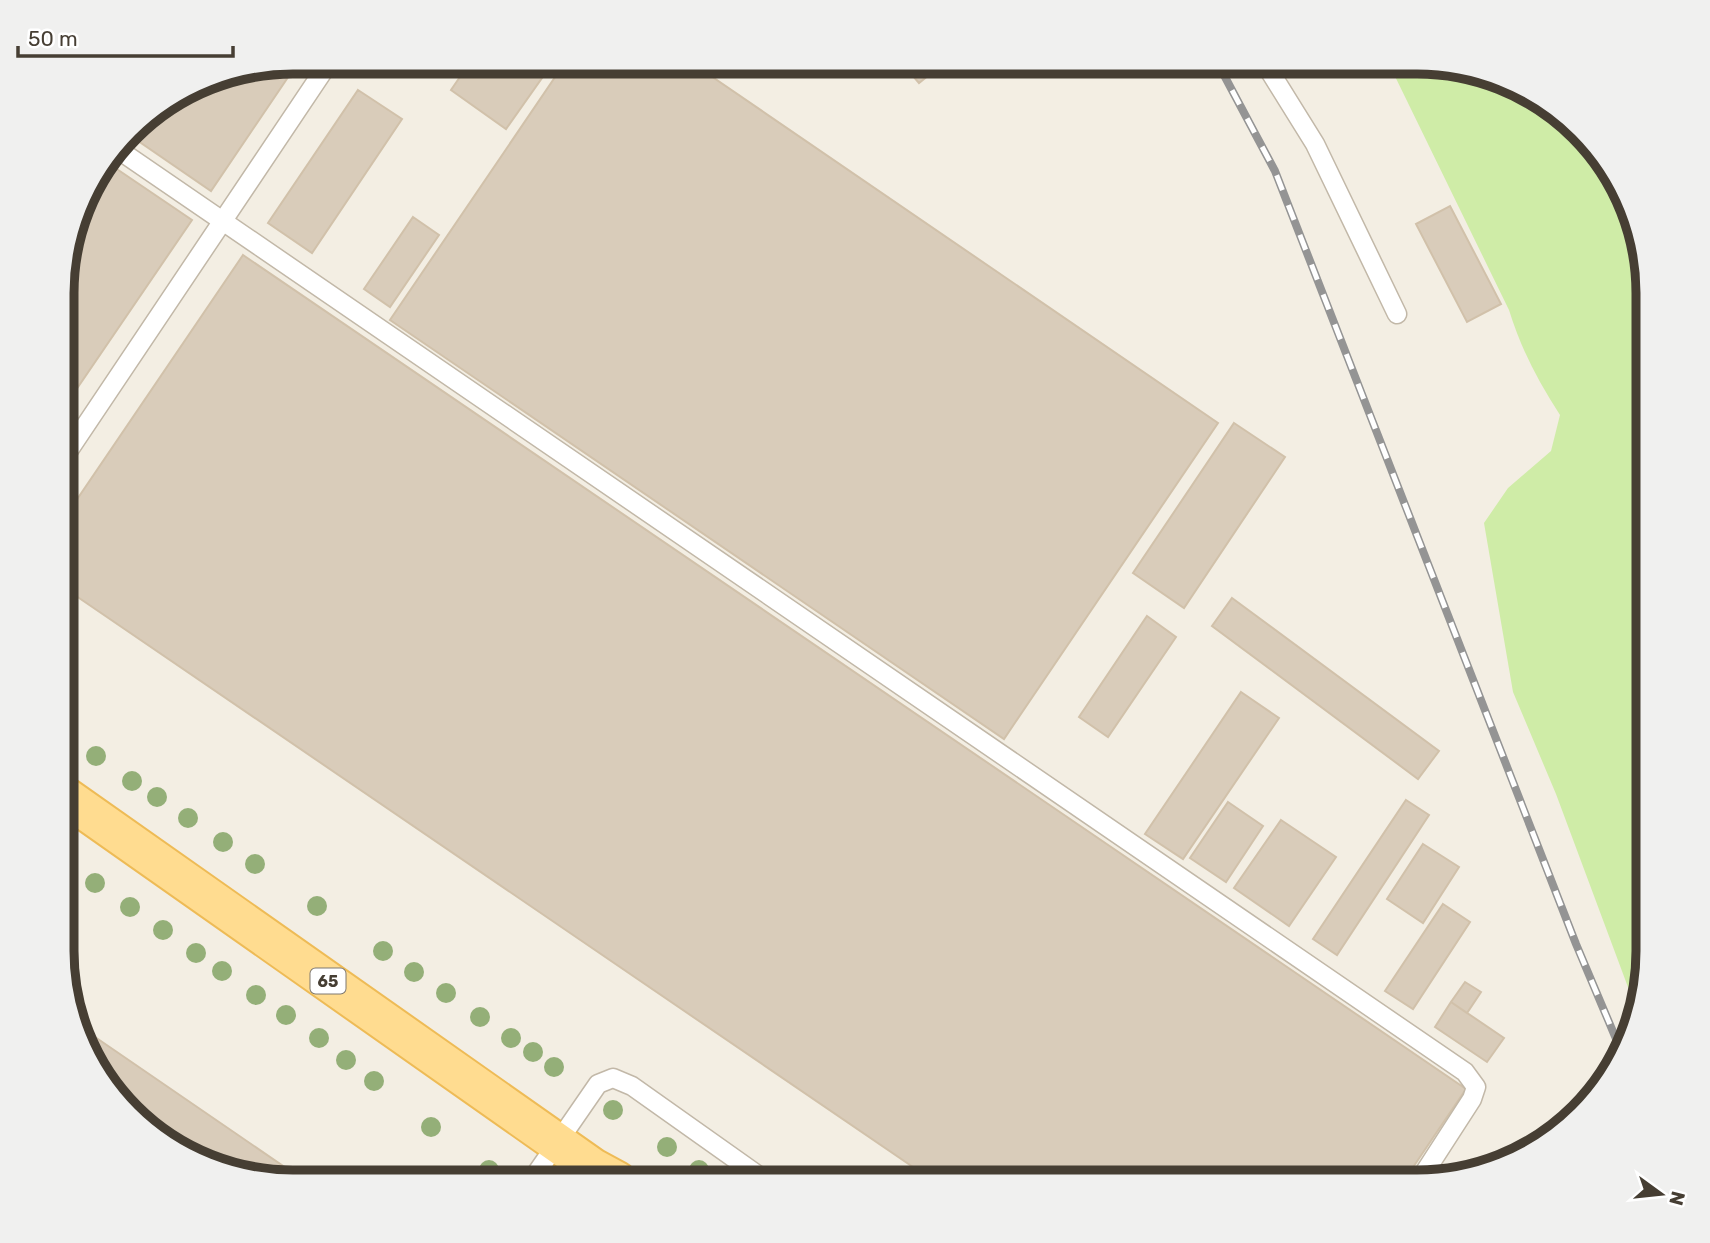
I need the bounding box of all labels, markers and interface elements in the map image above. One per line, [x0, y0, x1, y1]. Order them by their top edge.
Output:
scale bar [18, 14, 233, 58]
text: 50 m [28, 26, 78, 51]
road number: 65 [310, 968, 346, 993]
north arrow [1626, 1159, 1696, 1229]
text: N [1664, 1189, 1690, 1208]

